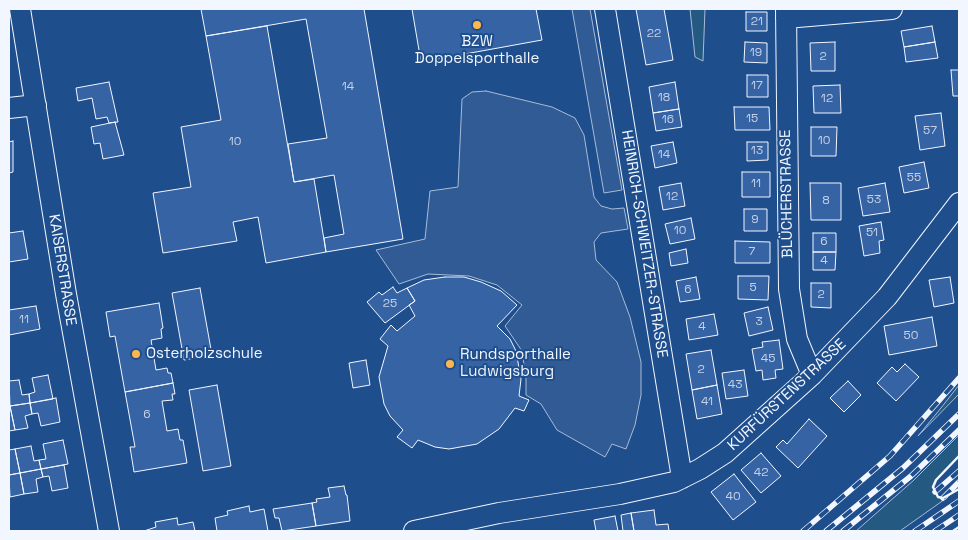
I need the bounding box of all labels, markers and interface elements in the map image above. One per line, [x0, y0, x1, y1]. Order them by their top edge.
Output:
house number: 21 [751, 15, 763, 29]
marker: BZW Doppelsporthalle [471, 19, 483, 31]
house number: 22 [647, 27, 661, 41]
place label: BZW Doppelsporthalle [415, 33, 539, 68]
house number: 19 [750, 46, 762, 60]
house number: 2 [819, 50, 827, 64]
house number: 17 [751, 79, 763, 93]
house number: 14 [342, 80, 354, 94]
house number: 18 [658, 91, 670, 105]
house number: 12 [821, 92, 833, 106]
house number: 15 [746, 112, 758, 126]
house number: 16 [662, 113, 674, 127]
house number: 57 [923, 124, 937, 138]
street label: HEINRICH-SCHWEITZER-STRASSE [617, 129, 671, 359]
street label: BLÜCHERSTRASSE [777, 130, 797, 258]
house number: 10 [818, 134, 830, 148]
house number: 10 [229, 135, 241, 149]
house number: 13 [751, 144, 763, 158]
house number: 14 [658, 148, 670, 162]
house number: 55 [907, 171, 921, 185]
house number: 11 [751, 177, 761, 191]
house number: 12 [666, 190, 678, 204]
house number: 53 [867, 193, 881, 207]
house number: 8 [822, 194, 830, 208]
street label: KAISERSTRASSE [44, 213, 80, 327]
house number: 9 [751, 213, 759, 227]
house number: 10 [674, 224, 686, 238]
house number: 51 [866, 226, 878, 240]
house number: 6 [820, 235, 828, 249]
house number: 7 [749, 245, 755, 259]
house number: 4 [820, 254, 828, 268]
house number: 5 [749, 281, 757, 295]
house number: 6 [684, 283, 692, 297]
house number: 2 [817, 288, 825, 302]
house number: 25 [383, 297, 397, 311]
house number: 11 [19, 313, 29, 327]
house number: 3 [755, 315, 763, 329]
house number: 4 [698, 320, 706, 334]
house number: 50 [904, 329, 918, 343]
street label: KURFÜRSTENSTRASSE [724, 335, 850, 455]
place label: Osterholzschule [146, 345, 263, 363]
place label: Rundsporthalle Ludwigsburg [460, 346, 571, 381]
marker: Osterholzschule [130, 348, 142, 360]
house number: 45 [761, 352, 775, 366]
marker: Rundsporthalle Ludwigsburg [444, 358, 456, 370]
house number: 2 [697, 363, 705, 377]
house number: 43 [728, 378, 742, 392]
house number: 41 [701, 395, 713, 409]
house number: 6 [143, 408, 151, 422]
house number: 42 [754, 466, 768, 480]
house number: 40 [725, 490, 741, 504]

